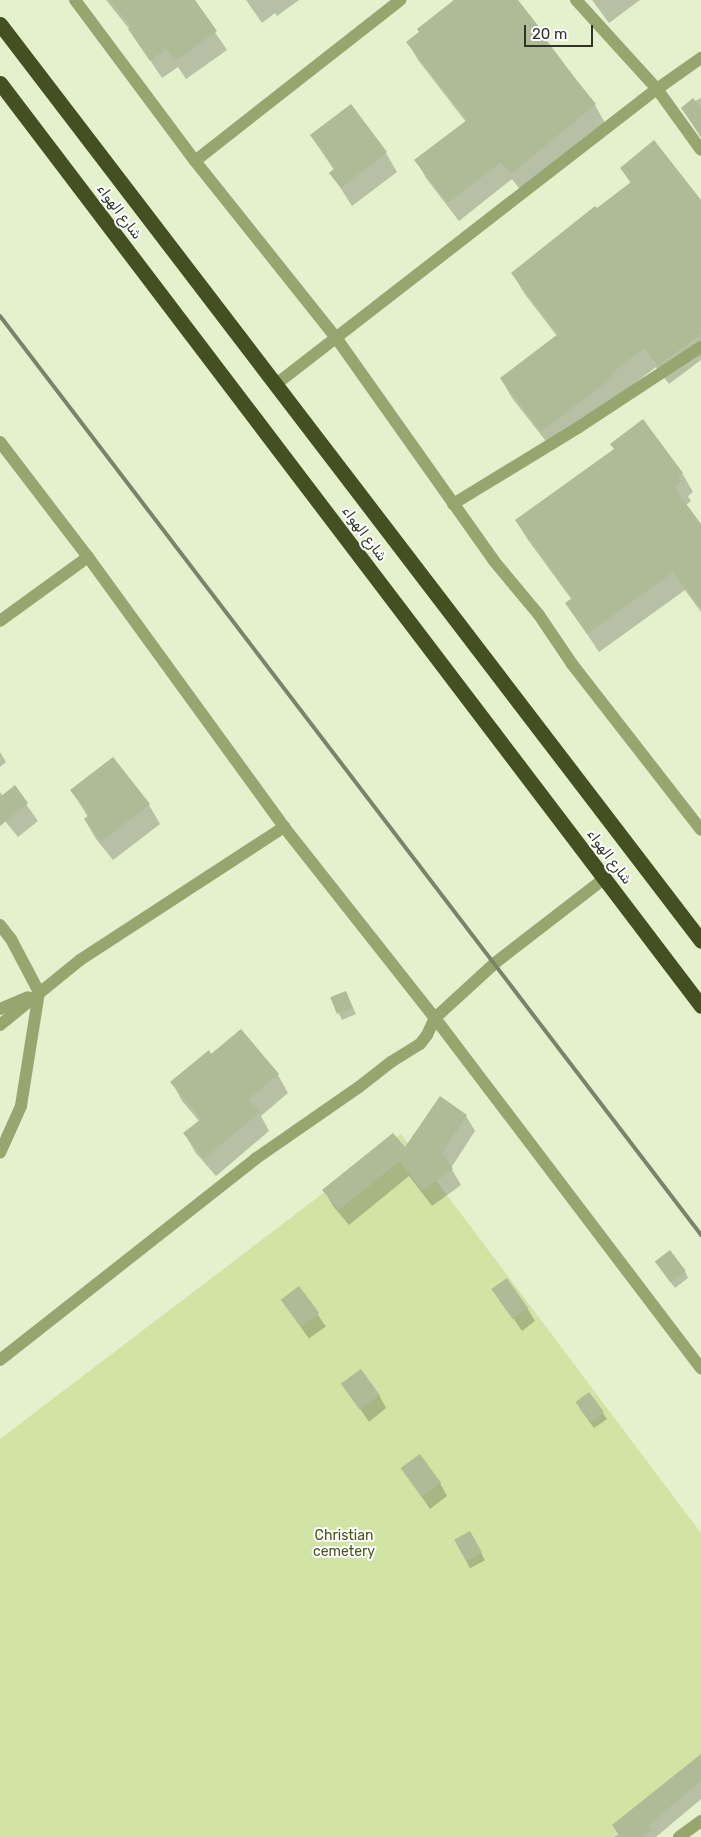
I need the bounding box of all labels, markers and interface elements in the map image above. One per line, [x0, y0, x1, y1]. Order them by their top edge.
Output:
scale bar [526, 15, 595, 47]
text: 20 m [532, 25, 567, 43]
street label: شارع الهواء [93, 181, 145, 243]
street label: شارع الهواء [338, 503, 390, 565]
street label: شارع الهواء [583, 826, 635, 888]
park label: Christian cemetery [313, 1528, 375, 1560]

